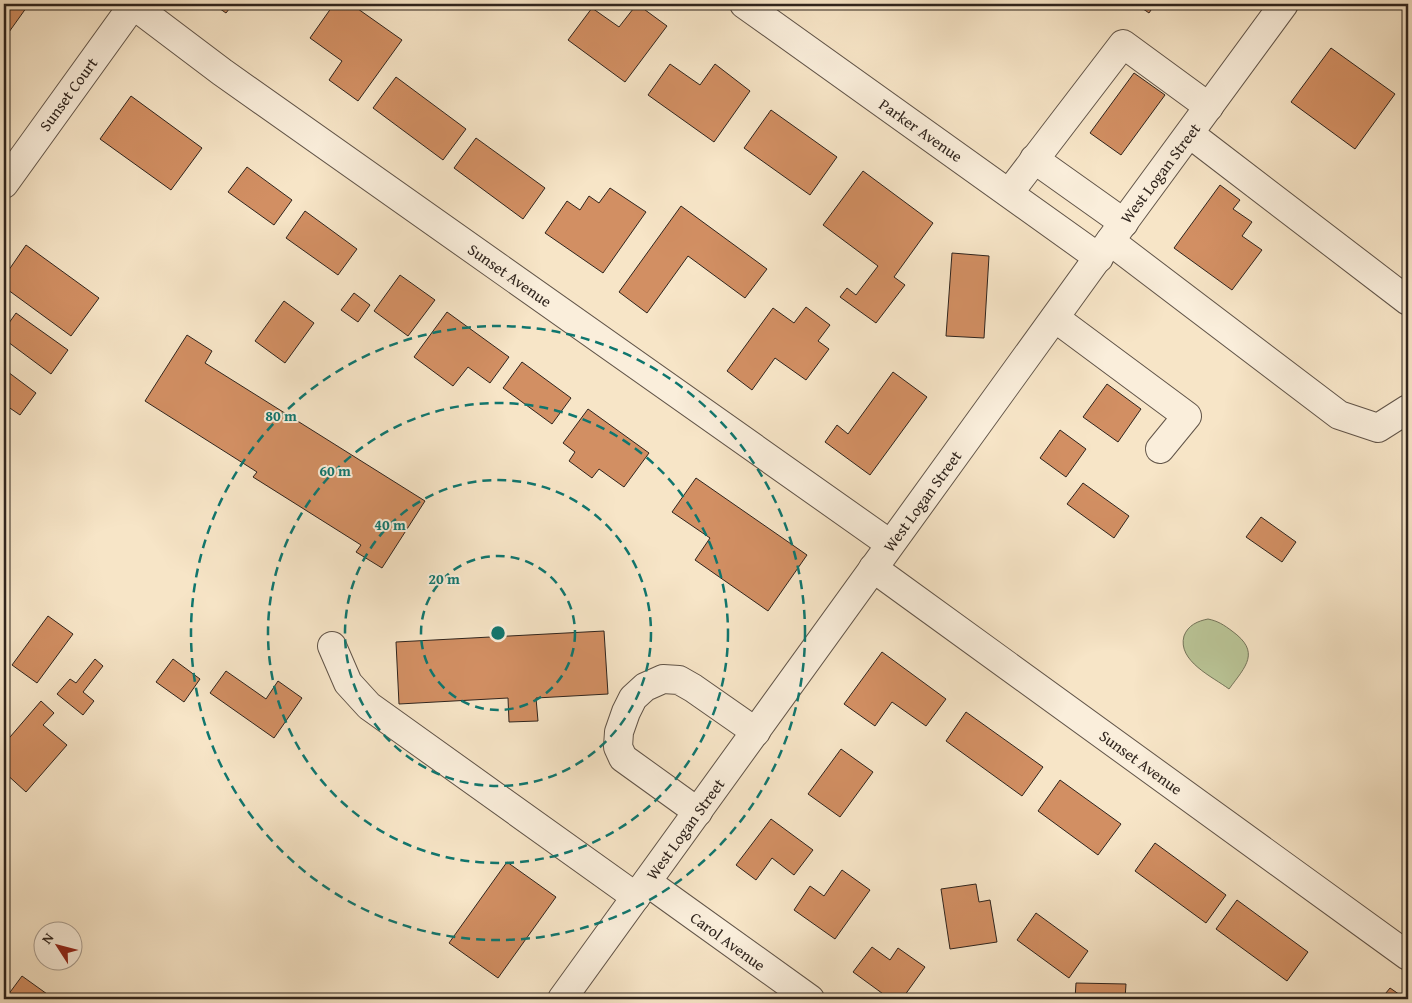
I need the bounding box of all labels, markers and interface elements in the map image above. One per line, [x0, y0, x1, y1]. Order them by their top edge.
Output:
street label: Sunset Court [33, 52, 103, 136]
street label: Parker Avenue [874, 92, 968, 168]
street label: West Logan Street [1114, 117, 1206, 228]
street label: Sunset Avenue [463, 237, 557, 313]
text: 80 m [265, 405, 297, 426]
street label: West Logan Street [877, 445, 967, 557]
text: 60 m [319, 460, 351, 481]
text: 40 m [374, 514, 406, 535]
text: 20 m [428, 568, 460, 589]
centre of rings [489, 624, 507, 642]
street label: Sunset Avenue [1094, 724, 1188, 800]
street label: West Logan Street [640, 773, 730, 885]
street label: Carol Avenue [685, 905, 771, 977]
north arrow [32, 920, 82, 970]
text: N [37, 928, 59, 948]

